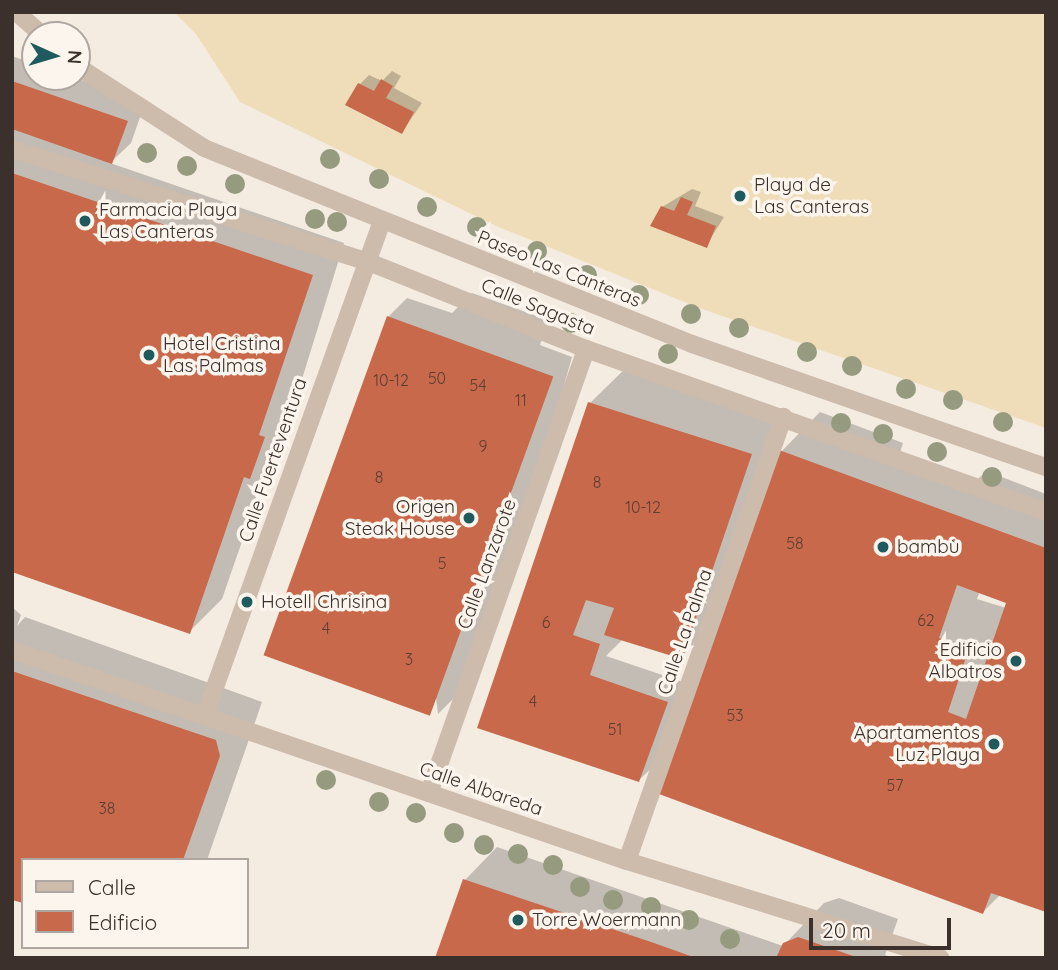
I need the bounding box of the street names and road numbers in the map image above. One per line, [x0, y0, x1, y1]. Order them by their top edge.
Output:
street label: Paseo Las Canteras [474, 226, 644, 312]
street label: Calle Sagasta [478, 274, 598, 340]
street label: Calle Fuerteventura [234, 375, 312, 545]
street label: Calle Lanzarote [453, 496, 521, 632]
street label: Calle La Palma [653, 566, 717, 698]
street label: Calle Albareda [416, 757, 546, 821]

